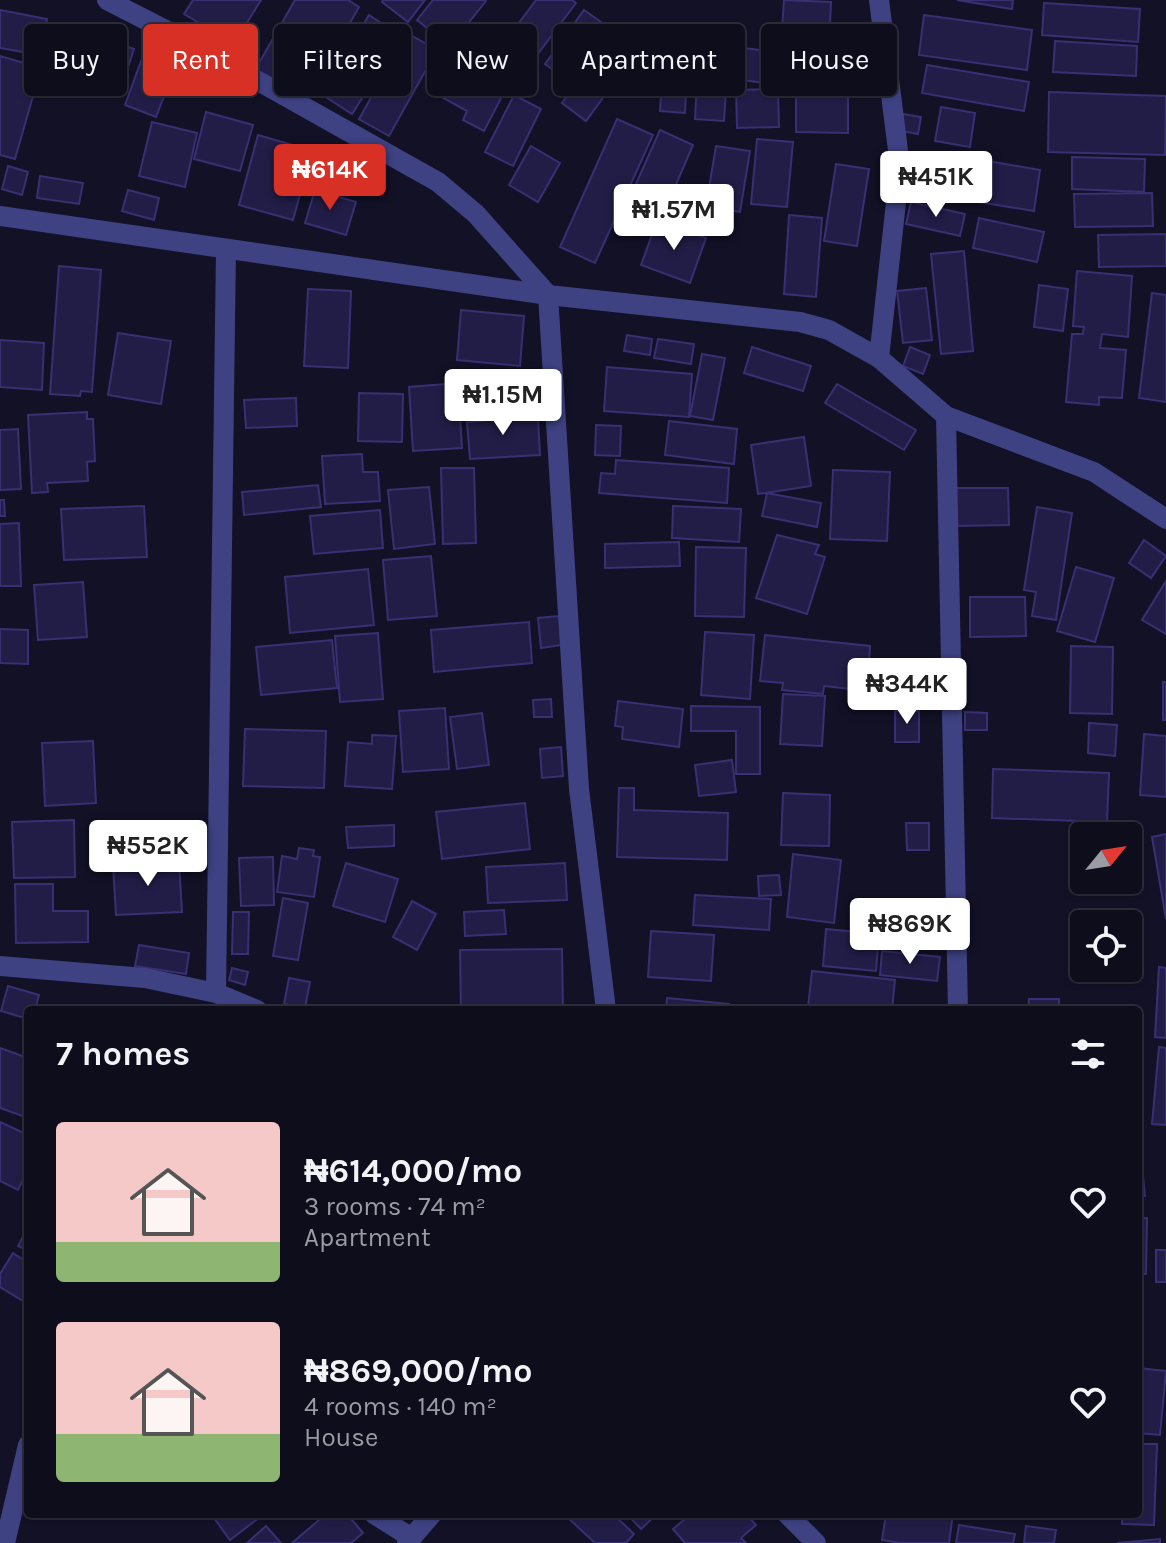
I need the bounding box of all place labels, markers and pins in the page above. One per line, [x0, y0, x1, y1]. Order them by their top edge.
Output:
pin: ₦614K [274, 144, 386, 212]
pin: ₦451K [880, 151, 992, 219]
pin: ₦1.57M [609, 184, 739, 252]
pin: ₦1.15M [438, 369, 568, 437]
pin: ₦344K [851, 658, 963, 726]
pin: ₦552K [92, 820, 204, 888]
pin: ₦869K [854, 898, 966, 966]

